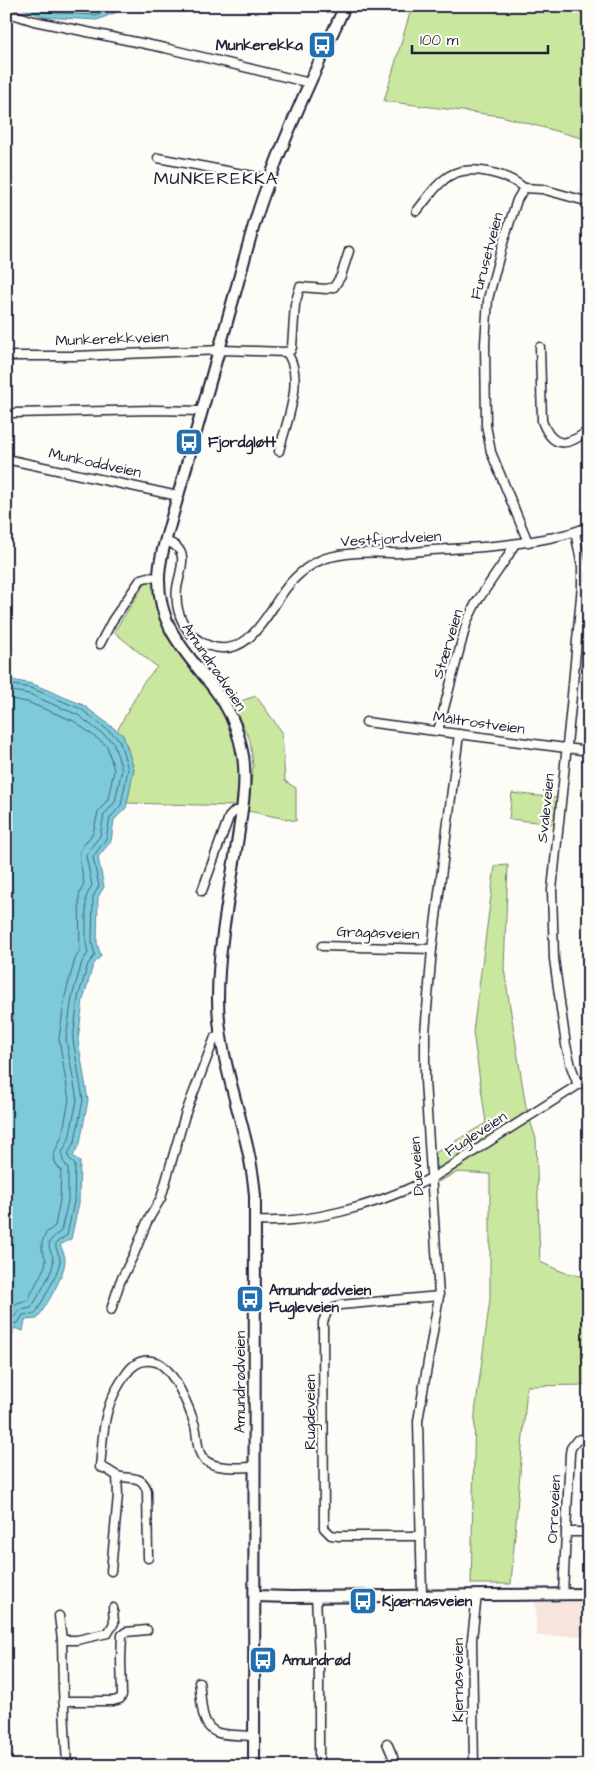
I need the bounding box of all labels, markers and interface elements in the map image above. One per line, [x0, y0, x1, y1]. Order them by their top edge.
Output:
scale bar [412, 22, 549, 54]
bus stop icon: Munkerekka [307, 30, 337, 60]
text: 100 m [420, 30, 459, 51]
place label: Munkerekka [216, 35, 303, 56]
district label: MUNKEREKKA [154, 166, 278, 191]
street label: Furusetveien [465, 210, 509, 302]
street label: Munkerekkveien [55, 327, 170, 351]
bus stop icon: Fjordgløtt [174, 427, 204, 457]
place label: Fjordgløtt [208, 432, 277, 455]
street label: Munkoddveien [47, 443, 144, 483]
street label: Vestfjordveien [340, 526, 442, 552]
street label: Stærveien [427, 606, 469, 681]
street label: Amundrødveien [177, 619, 252, 716]
street label: Måltrostveien [432, 706, 527, 740]
street label: Svaleveien [532, 772, 560, 844]
street label: Grågåsveien [336, 921, 420, 946]
street label: Fugleveien [441, 1106, 512, 1163]
street label: Dueveien [404, 1135, 430, 1196]
place label: Amundrødveien Fugleveien [269, 1280, 372, 1320]
bus stop icon: Amundrødveien Fugleveien [235, 1284, 265, 1314]
street label: Amundrødveien [230, 1330, 251, 1433]
street label: Rugdeveien [300, 1374, 322, 1450]
street label: Orreveien [542, 1474, 566, 1544]
bus stop icon: Kjærnåsveien [348, 1586, 378, 1616]
place label: Kjærnåsveien [382, 1591, 473, 1612]
street label: Kjernåsveien [448, 1637, 469, 1722]
bus stop icon: Amundrød [248, 1645, 278, 1675]
place label: Amundrød [282, 1650, 351, 1671]

